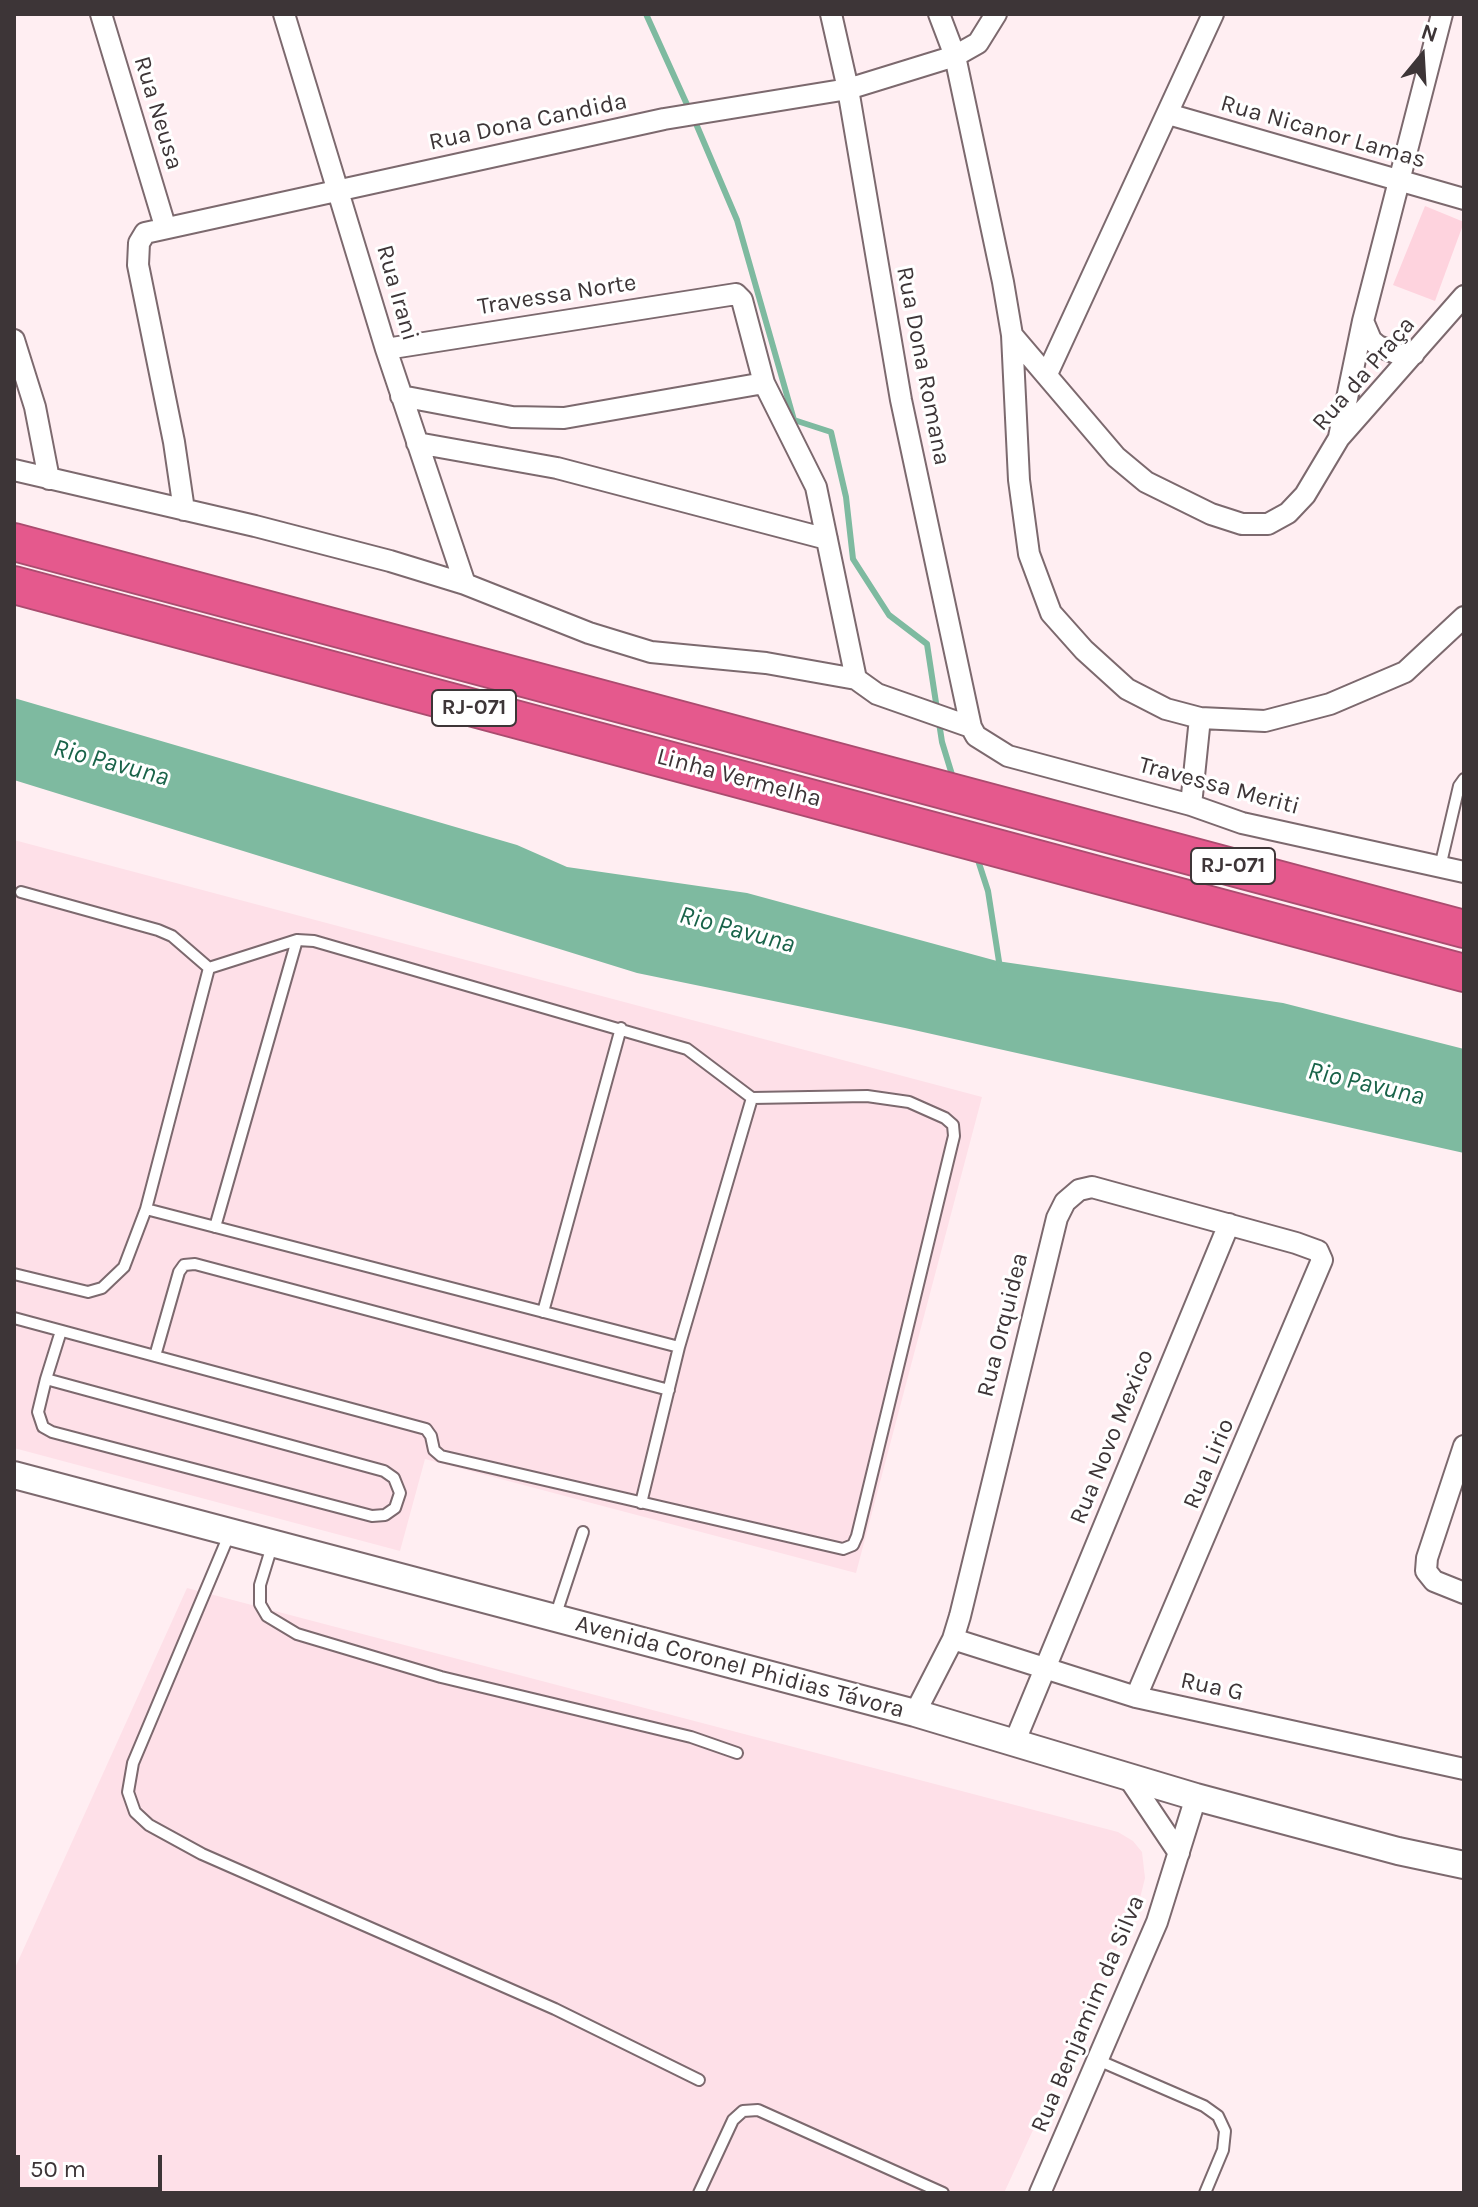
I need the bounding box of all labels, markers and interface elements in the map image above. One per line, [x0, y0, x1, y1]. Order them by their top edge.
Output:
north arrow [1382, 16, 1462, 96]
text: N [1418, 18, 1441, 48]
street label: Rua Neusa [127, 53, 189, 173]
street label: Rua Dona Candida [426, 87, 630, 157]
street label: Rua Nicanor Lamas [1217, 89, 1429, 175]
street label: Rua Irani [370, 242, 424, 344]
street label: Rua Dona Romana [890, 264, 956, 468]
street label: Travessa Norte [476, 268, 638, 322]
street label: Rua da Praça [1307, 311, 1421, 437]
road number: RJ-071 [432, 690, 516, 726]
water label: Rio Pavuna [50, 733, 172, 793]
street label: Linha Vermelha [654, 742, 824, 814]
street label: Travessa Meriti [1135, 751, 1303, 821]
road number: RJ-071 [1191, 848, 1275, 884]
water label: Rio Pavuna [676, 900, 798, 960]
water label: Rio Pavuna [1305, 1055, 1427, 1113]
street label: Rua Orquidea [971, 1250, 1035, 1400]
street label: Rua Novo Mexico [1064, 1345, 1160, 1529]
street label: Rua Lirio [1177, 1414, 1241, 1514]
street label: Avenida Coronel Phidias Távora [572, 1609, 908, 1725]
street label: Rua G [1178, 1666, 1246, 1708]
street label: Rua Benjamim da Silva [1025, 1891, 1151, 2137]
scale bar [20, 2139, 166, 2189]
text: 50 m [30, 2155, 86, 2183]

